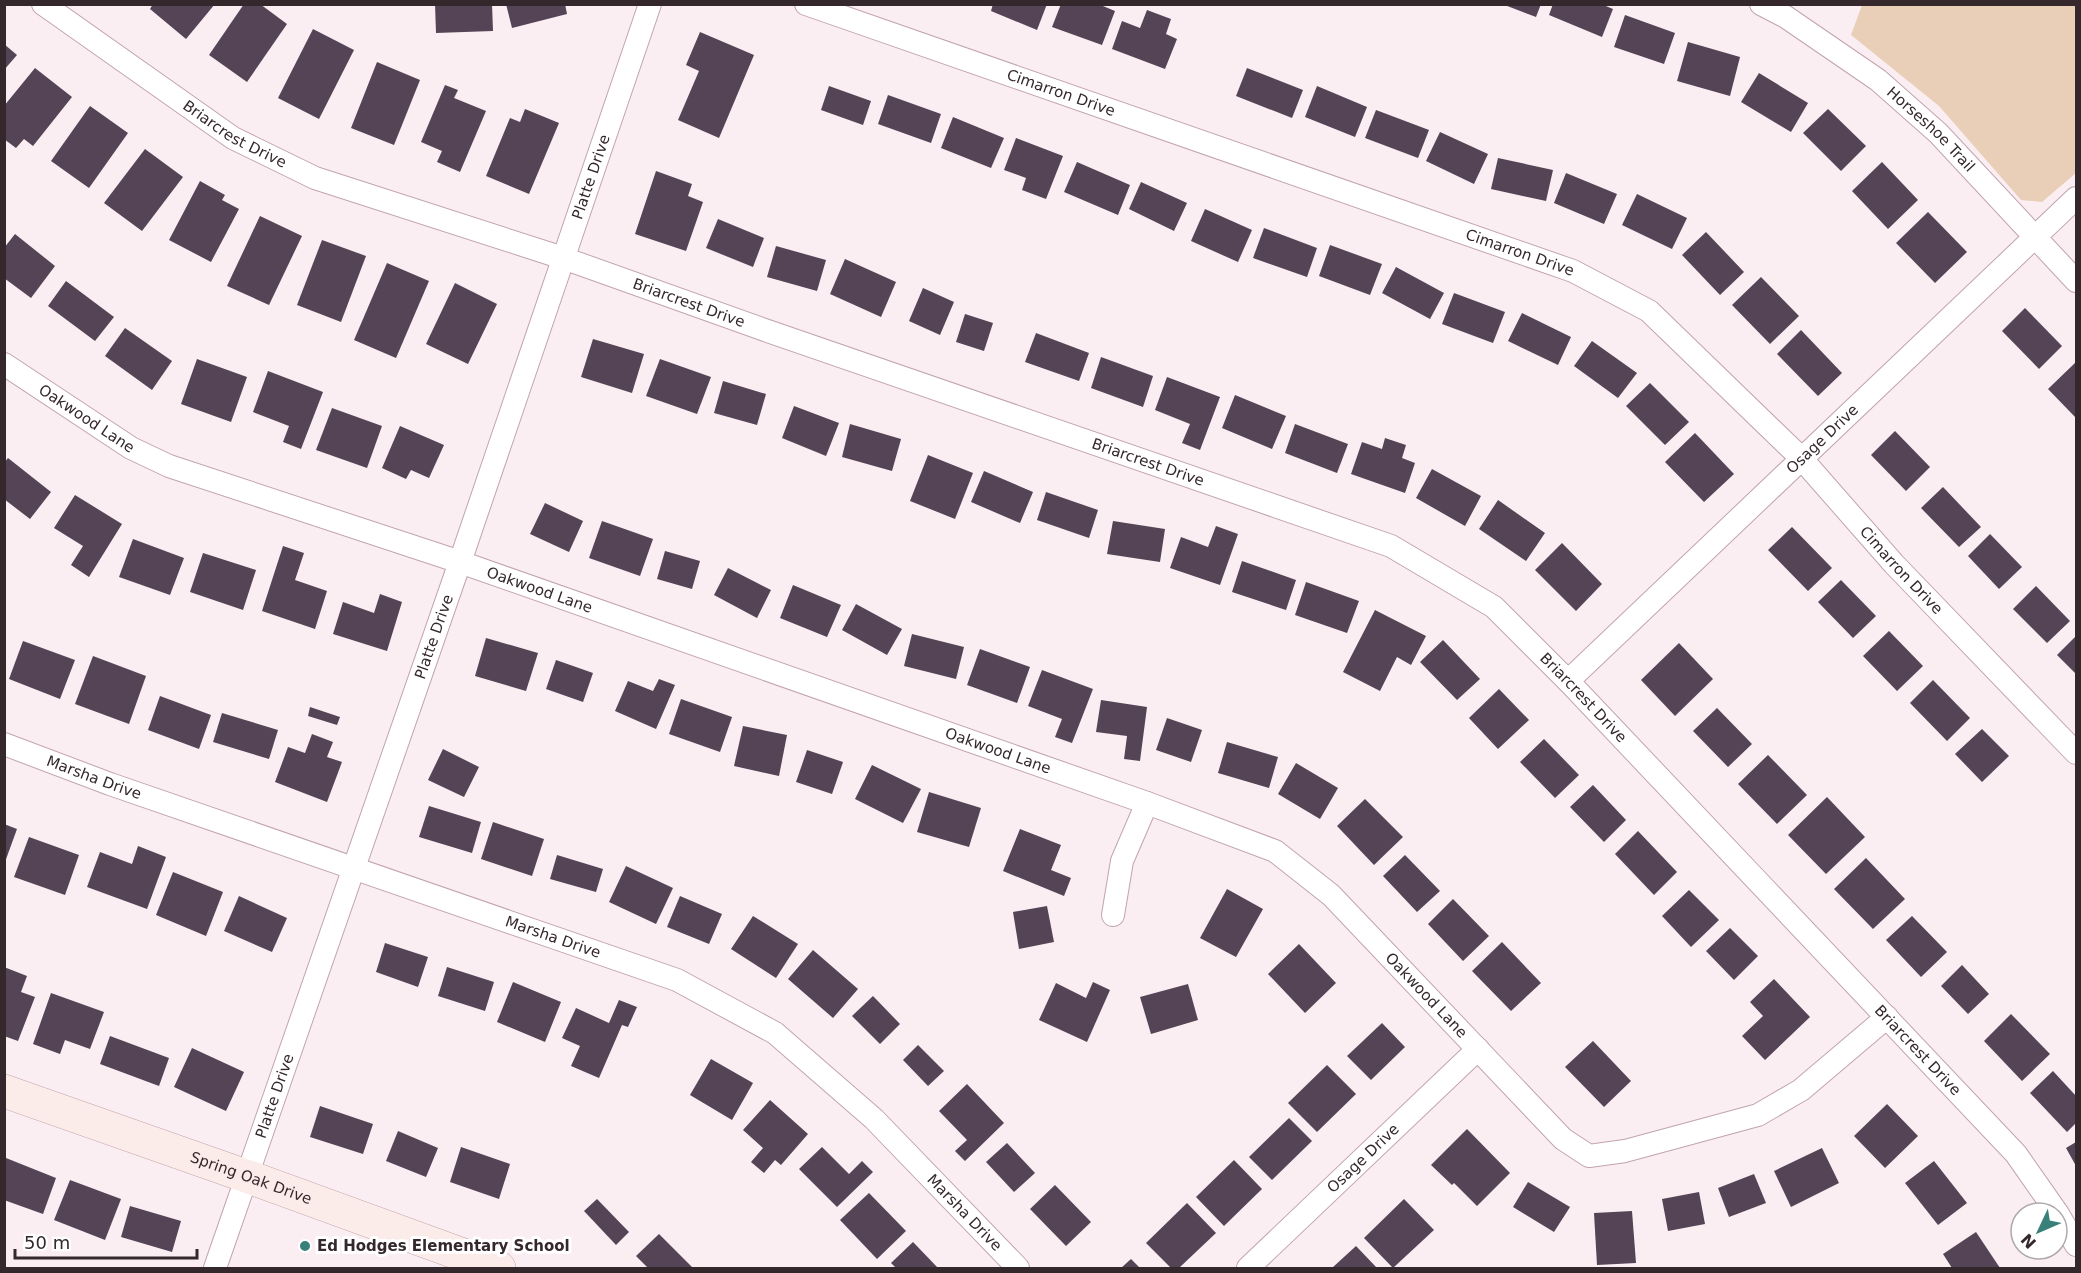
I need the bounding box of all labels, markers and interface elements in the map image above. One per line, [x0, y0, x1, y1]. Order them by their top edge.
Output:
street label: Cimarron Drive [1004, 66, 1118, 120]
street label: Horseshoe Trail [1883, 83, 1978, 176]
street label: Briarcrest Drive [179, 96, 289, 172]
street label: Platte Drive [568, 132, 614, 222]
street label: Cimarron Drive [1463, 225, 1577, 280]
street label: Briarcrest Drive [631, 275, 747, 331]
street label: Oakwood Lane [35, 380, 138, 457]
street label: Osage Drive [1783, 401, 1862, 478]
street label: Briarcrest Drive [1090, 435, 1207, 490]
street label: Cimarron Drive [1856, 522, 1947, 618]
street label: Oakwood Lane [484, 563, 595, 617]
street label: Platte Drive [411, 592, 457, 682]
street label: Briarcrest Drive [1536, 649, 1631, 746]
street label: Oakwood Lane [943, 724, 1053, 778]
street label: Marsha Drive [44, 752, 144, 803]
street label: Marsha Drive [503, 912, 603, 962]
street label: Oakwood Lane [1382, 949, 1471, 1042]
street label: Briarcrest Drive [1871, 1001, 1965, 1099]
street label: Platte Drive [252, 1051, 298, 1141]
street label: Osage Drive [1323, 1120, 1403, 1197]
street label: Spring Oak Drive [188, 1148, 314, 1208]
street label: Marsha Drive [923, 1171, 1006, 1255]
north arrow [2009, 1201, 2069, 1261]
scale bar [15, 1222, 196, 1260]
text: N [2017, 1230, 2040, 1252]
text: 50 m [24, 1232, 70, 1253]
place label: Ed Hodges Elementary School [317, 1237, 570, 1255]
marker: Ed Hodges Elementary School [298, 1239, 312, 1253]

